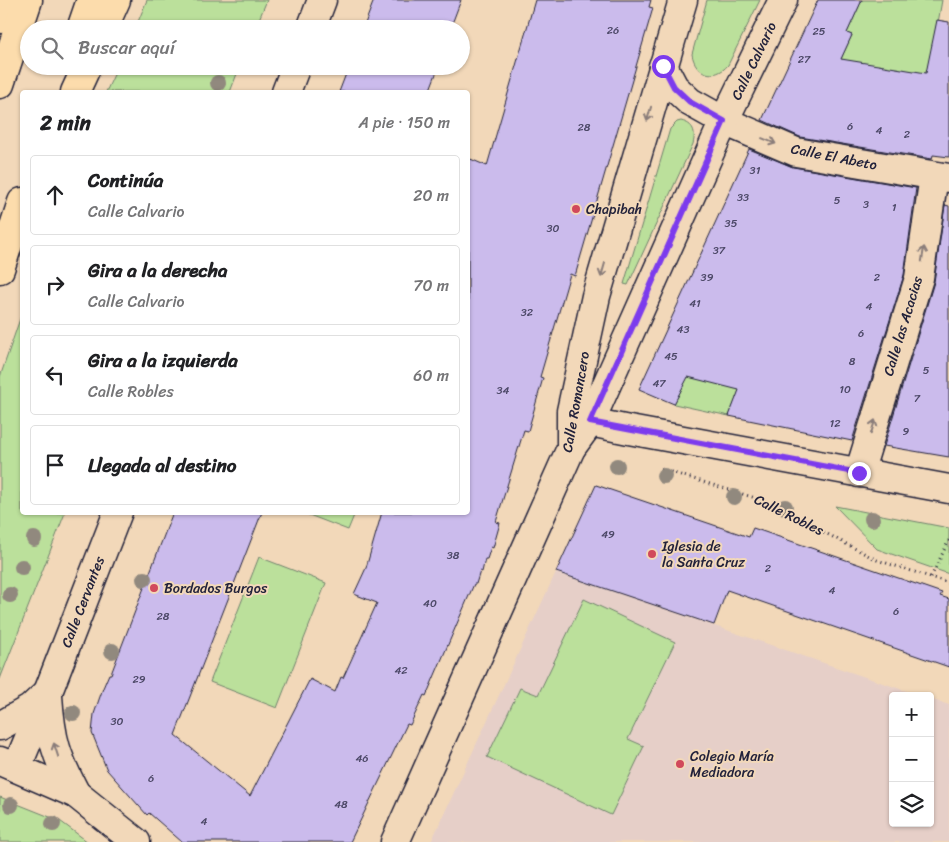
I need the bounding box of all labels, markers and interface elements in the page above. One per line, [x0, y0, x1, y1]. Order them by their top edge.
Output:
street label: Calle Calvario [724, 18, 784, 104]
search box [20, 20, 470, 75]
house number: 26 [607, 21, 619, 40]
house number: 25 [812, 22, 826, 41]
text: Buscar aquí [78, 31, 175, 64]
icon: search [38, 34, 66, 62]
house number: 27 [798, 50, 811, 69]
route start [652, 55, 675, 78]
text: 2 min [40, 104, 91, 142]
one-way arrow [643, 105, 653, 121]
text: A pie · 150 m [358, 108, 450, 137]
house number: 6 [847, 117, 853, 136]
house number: 28 [578, 118, 591, 137]
house number: 4 [876, 121, 883, 140]
house number: 2 [904, 125, 911, 144]
one-way arrow [761, 136, 776, 146]
street label: Calle El Abeto [789, 136, 879, 178]
house number: 31 [750, 161, 761, 180]
text: Continúa [88, 164, 163, 197]
icon: ahead [41, 181, 69, 209]
text: 20 m [413, 181, 449, 210]
house number: 33 [737, 188, 749, 207]
house number: 5 [834, 191, 841, 210]
house number: 3 [863, 195, 869, 214]
text: Calle Calvario [88, 197, 184, 226]
place label: Chapibah [586, 197, 642, 222]
house number: 1 [892, 198, 897, 217]
marker: Chapibah [570, 203, 582, 215]
house number: 35 [725, 214, 738, 233]
house number: 30 [547, 219, 560, 238]
house number: 37 [713, 241, 726, 260]
one-way arrow [918, 246, 928, 262]
text: Gira a la derecha [88, 254, 227, 287]
one-way arrow [598, 261, 608, 277]
house number: 39 [701, 268, 714, 287]
house number: 2 [874, 268, 881, 287]
icon: right [41, 271, 69, 299]
text: 70 m [413, 271, 449, 300]
street label: Calle las Acacias [876, 272, 930, 379]
text: Calle Calvario [88, 287, 184, 316]
house number: 41 [689, 294, 701, 313]
house number: 4 [866, 297, 873, 316]
house number: 32 [521, 303, 534, 322]
house number: 43 [677, 320, 689, 339]
house number: 6 [858, 324, 864, 343]
text: Gira a la izquierda [88, 344, 238, 377]
house number: 45 [664, 347, 678, 366]
street label: Calle Romancero [555, 349, 597, 454]
house number: 8 [849, 352, 856, 371]
icon: left [41, 361, 69, 389]
text: 60 m [413, 361, 449, 390]
house number: 5 [923, 361, 930, 380]
house number: 47 [652, 374, 666, 393]
text: Calle Robles [88, 377, 174, 406]
house number: 10 [839, 380, 851, 399]
house number: 34 [497, 381, 510, 400]
house number: 7 [914, 389, 921, 408]
house number: 12 [829, 414, 841, 433]
one-way arrow [869, 419, 878, 435]
house number: 9 [903, 422, 910, 441]
text: Llegada al destino [88, 449, 237, 482]
icon: arrive [41, 451, 69, 479]
route end [848, 462, 871, 485]
street label: Calle Robles [750, 487, 829, 543]
house number: 49 [601, 525, 615, 544]
place label: Iglesia de la Santa Cruz [661, 534, 745, 575]
house number: 38 [447, 546, 460, 565]
marker: Iglesia de la Santa Cruz [646, 548, 658, 560]
street label: Calle Cervantes [54, 552, 112, 651]
house number: 2 [765, 559, 772, 578]
place label: Bordados Burgos [164, 576, 268, 601]
house number: 4 [829, 581, 836, 600]
marker: Bordados Burgos [148, 582, 160, 594]
house number: 40 [423, 594, 437, 613]
house number: 6 [893, 602, 899, 621]
house number: 28 [157, 607, 170, 626]
house number: 42 [394, 661, 408, 680]
house number: 29 [132, 670, 146, 689]
map controls [889, 692, 934, 827]
button: + [889, 692, 934, 737]
house number: 30 [111, 712, 124, 731]
button: − [889, 737, 934, 782]
one-way arrow [50, 743, 60, 759]
place label: Colegio María Mediadora [690, 744, 774, 785]
house number: 46 [355, 749, 369, 768]
marker: Colegio María Mediadora [674, 758, 686, 770]
house number: 6 [148, 769, 154, 788]
button: layers [889, 782, 934, 827]
house number: 48 [334, 795, 348, 814]
house number: 4 [201, 812, 208, 831]

